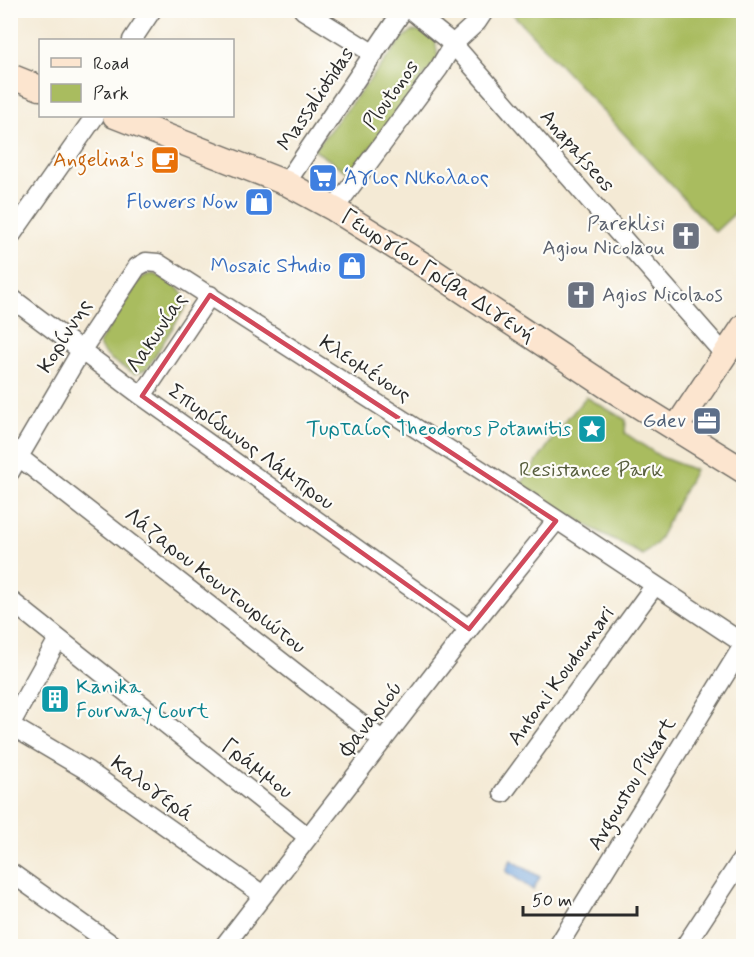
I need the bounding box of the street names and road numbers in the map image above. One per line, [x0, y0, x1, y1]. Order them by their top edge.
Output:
street label: Massaliotidas [271, 42, 361, 156]
street label: Ploutonos [356, 54, 426, 136]
street label: Anapafseos [533, 104, 621, 198]
street label: Γεωργίου Γρίβα Διγενή [336, 203, 540, 349]
street label: Λακωνίας [120, 287, 194, 379]
street label: Κορίννης [31, 294, 99, 378]
street label: Κλεομένους [314, 328, 417, 409]
street label: Σπυρίδωνος Λάμπρου [162, 377, 340, 517]
street label: Λάζαρου Κουντουριώτου [119, 501, 311, 661]
street label: Antoni Koudounari [501, 601, 621, 751]
street label: Φαναριού [332, 676, 409, 763]
street label: Avgoustou Pikart [581, 712, 685, 857]
street label: Γράμμου [216, 732, 298, 806]
street label: Καλογερά [105, 749, 199, 829]

